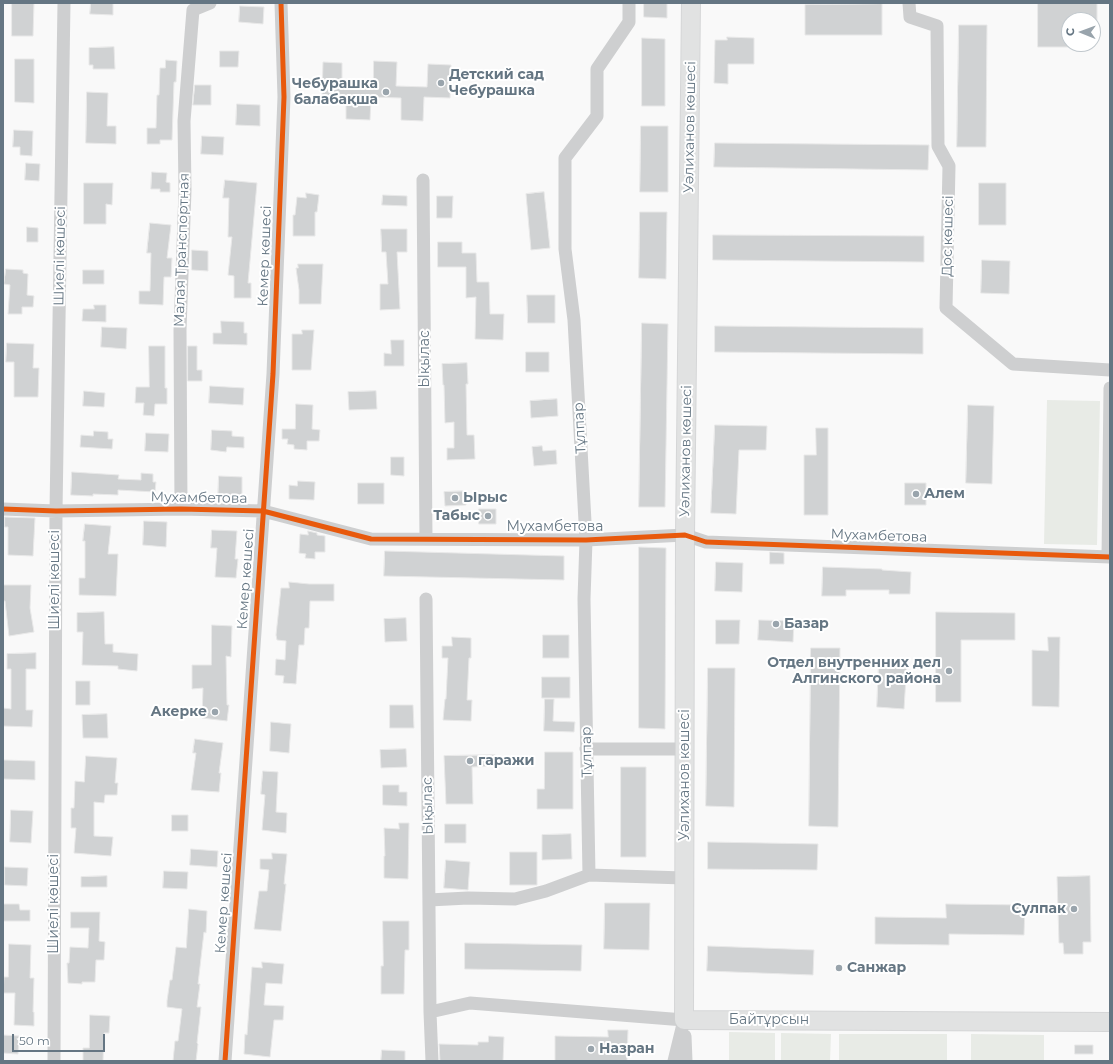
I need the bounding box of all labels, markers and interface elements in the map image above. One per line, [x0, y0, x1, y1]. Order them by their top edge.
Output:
north arrow [1061, 12, 1101, 52]
text: С [1063, 28, 1077, 36]
street label: Уәлиханов көшесі [680, 61, 700, 193]
place label: Детский сад Чебурашка [449, 67, 544, 100]
place label: Чебурашка балабақша [292, 76, 378, 108]
marker: Детский сад Чебурашка [436, 78, 446, 88]
marker: Чебурашка балабақша [381, 87, 391, 97]
street label: Малая Транспортная [171, 173, 193, 327]
street label: Дос көшесі [939, 195, 957, 277]
street label: Кемер көшесі [255, 205, 275, 307]
street label: Шиелі көшесі [51, 206, 69, 306]
street label: Ықылас [417, 330, 433, 388]
street label: Уәлиханов көшесі [676, 385, 696, 517]
street label: Тұлпар [570, 402, 590, 454]
place label: Алем [924, 486, 965, 502]
street label: Мухамбетова [150, 489, 248, 507]
marker: Алем [911, 489, 921, 499]
place label: Ырыс [463, 490, 507, 506]
marker: Ырыс [450, 493, 460, 503]
place label: Табыс [433, 508, 480, 524]
marker: Табыс [483, 511, 493, 521]
street label: Мухамбетова [507, 519, 603, 535]
street label: Мухамбетова [830, 526, 928, 546]
street label: Кемер көшесі [234, 528, 258, 630]
street label: Шиелі көшесі [47, 530, 63, 630]
place label: Базар [784, 616, 829, 632]
marker: Базар [771, 619, 781, 629]
place label: Отдел внутренних дел Алгинского района [767, 655, 941, 688]
marker: Отдел внутренних дел Алгинского района [944, 666, 954, 676]
place label: Акерке [151, 704, 207, 720]
marker: Акерке [210, 707, 220, 717]
street label: Уәлиханов көшесі [677, 709, 693, 841]
street label: Тұлпар [578, 726, 596, 778]
place label: гаражи [478, 753, 534, 769]
marker: гаражи [465, 756, 475, 766]
street label: Ықылас [419, 777, 437, 835]
street label: Кемер көшесі [212, 852, 236, 954]
street label: Шиелі көшесі [46, 854, 62, 954]
place label: Сулпак [1011, 901, 1066, 917]
marker: Сулпак [1069, 904, 1079, 914]
place label: Санжар [847, 960, 906, 976]
marker: Санжар [834, 963, 844, 973]
street label: Байтұрсын [729, 1012, 809, 1028]
scale bar [14, 1026, 107, 1052]
text: 50 m [19, 1033, 50, 1048]
place label: Назран [599, 1041, 655, 1057]
marker: Назран [586, 1044, 596, 1054]

